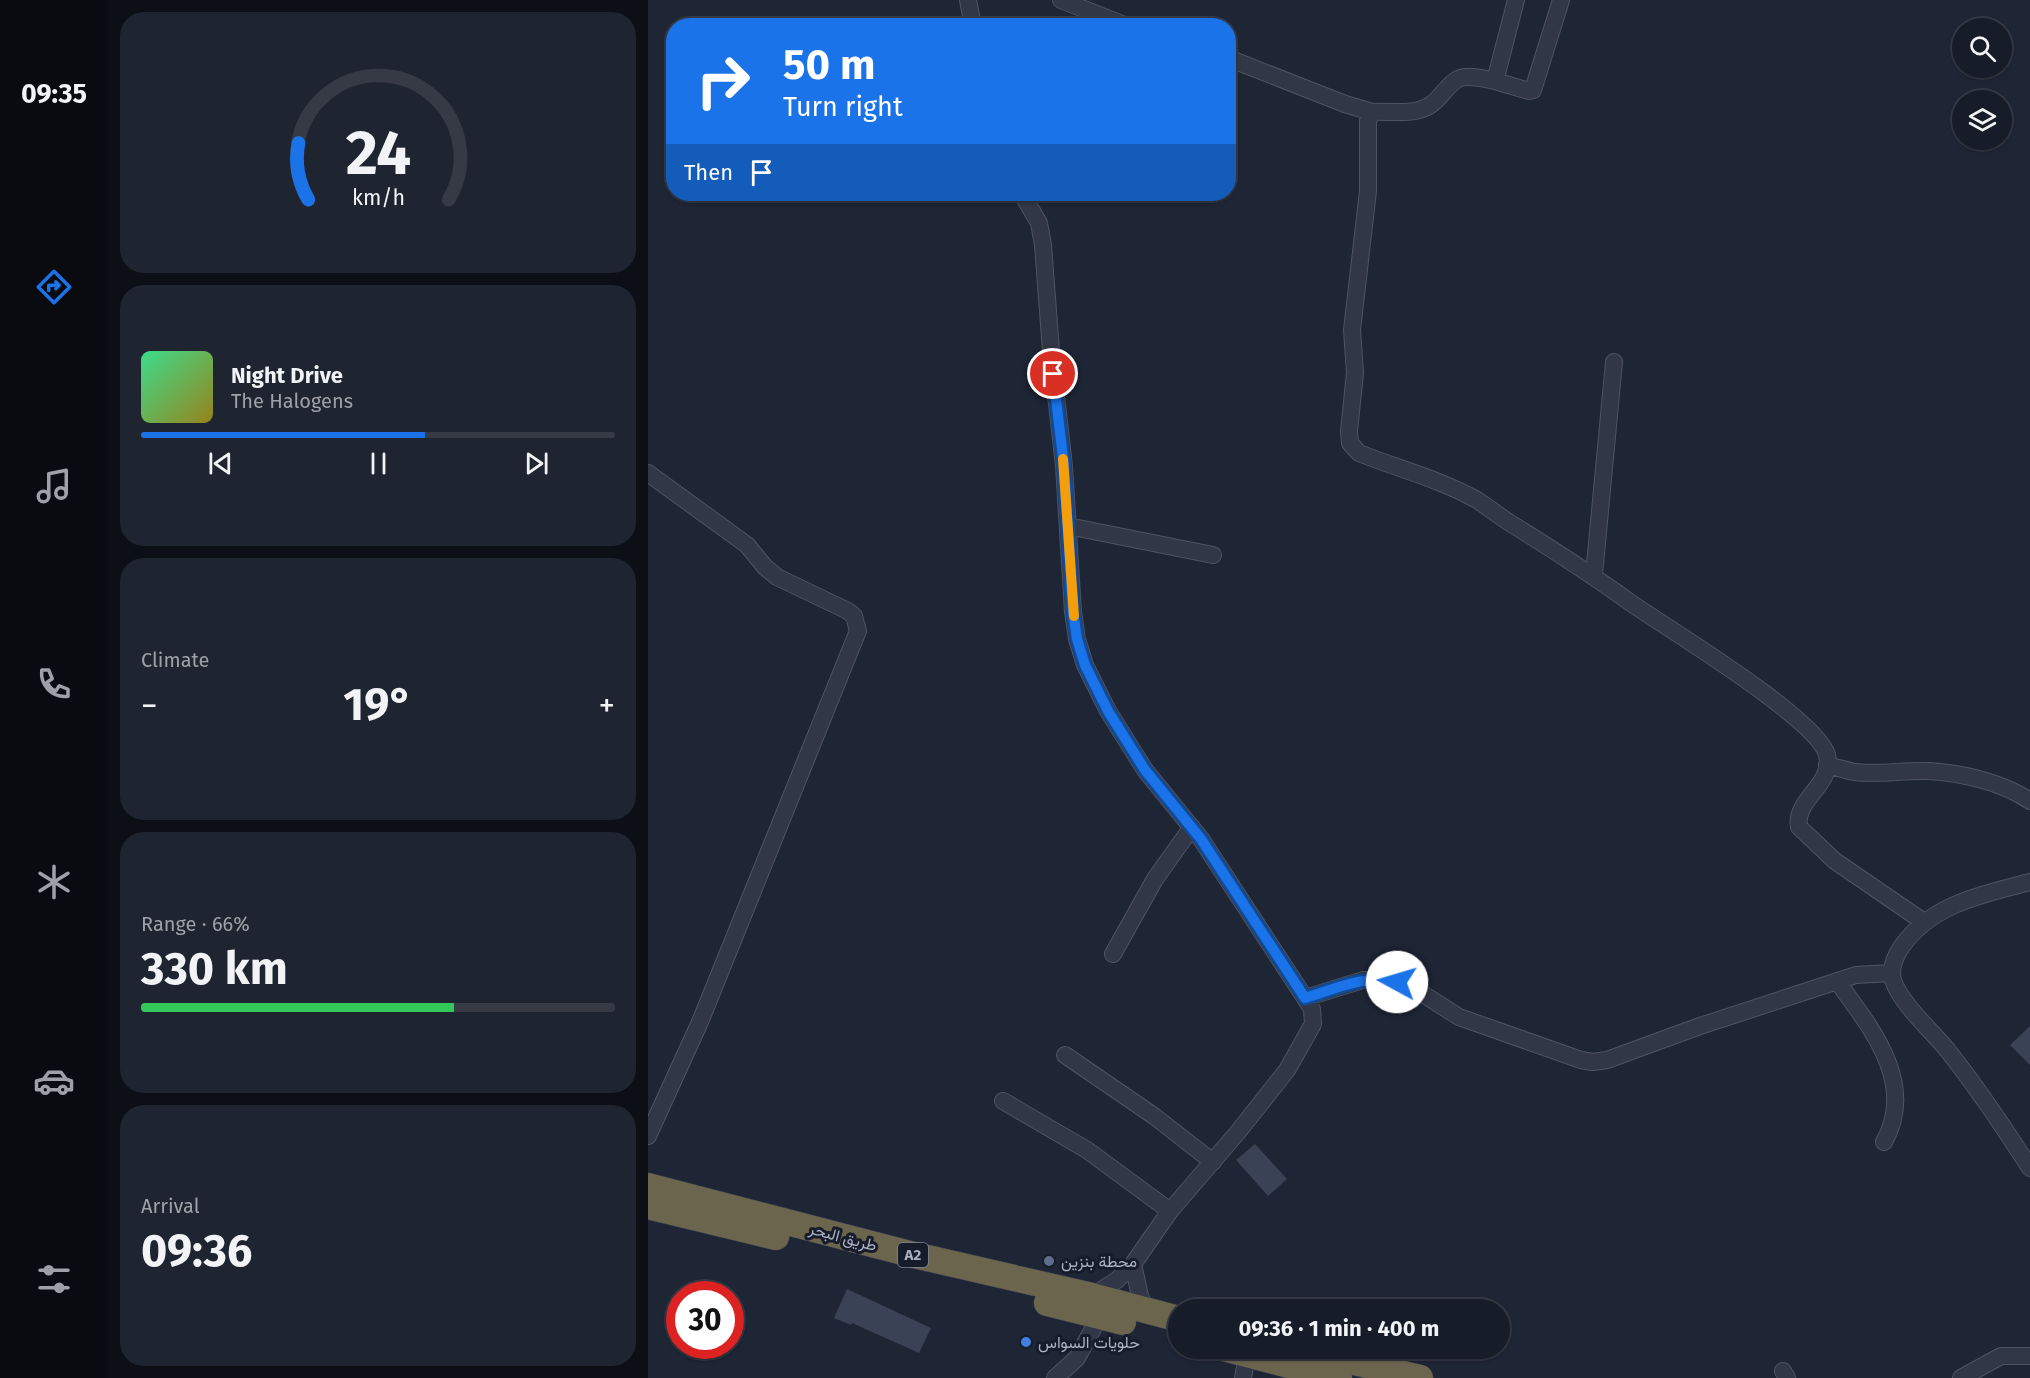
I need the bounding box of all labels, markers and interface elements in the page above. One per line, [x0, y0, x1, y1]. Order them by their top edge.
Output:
map controls [1952, 18, 2012, 150]
button: search [1952, 18, 2012, 78]
text: 50 m [783, 40, 876, 90]
icon: right [684, 42, 762, 120]
text: 09:35 [21, 78, 87, 110]
button: layers [1952, 90, 2012, 150]
text: Turn right [783, 91, 903, 123]
text: 24 [345, 116, 411, 191]
icon: arrive [745, 156, 778, 189]
text: Then [684, 159, 733, 186]
text: km/h [351, 185, 405, 211]
icon: directions [33, 266, 75, 308]
pin [1027, 348, 1078, 399]
icon: arrive [1036, 357, 1069, 390]
text: Night Drive [231, 362, 343, 389]
text: The Halogens [231, 389, 353, 413]
icon: previous [204, 447, 237, 480]
icon: pause [362, 447, 395, 480]
icon: next [520, 447, 553, 480]
icon: music [33, 465, 75, 507]
text: Climate [141, 648, 209, 672]
icon: phone [33, 663, 75, 705]
text: 19° [343, 678, 413, 732]
text: − [141, 686, 158, 726]
text: + [599, 686, 615, 726]
icon: climate [33, 861, 75, 903]
text: Range · 66% [141, 912, 250, 936]
text: 330 km [141, 942, 288, 996]
position arrow [1365, 950, 1429, 1014]
icon: car [33, 1060, 75, 1102]
text: Arrival [141, 1194, 200, 1218]
street label: طريق البحر [806, 1219, 879, 1256]
text: 09:36 [141, 1224, 252, 1278]
road number: A2 [898, 1243, 928, 1267]
place label: محطة بنزين [1061, 1252, 1137, 1272]
marker: محطة بنزين [1042, 1254, 1056, 1268]
icon: filters [33, 1258, 75, 1300]
speed limit sign: 30 [666, 1281, 744, 1359]
text: 09:36 · 1 min · 400 m [1239, 1315, 1439, 1342]
place label: حلويات السواس [1038, 1333, 1140, 1353]
marker: حلويات السواس [1019, 1335, 1033, 1349]

